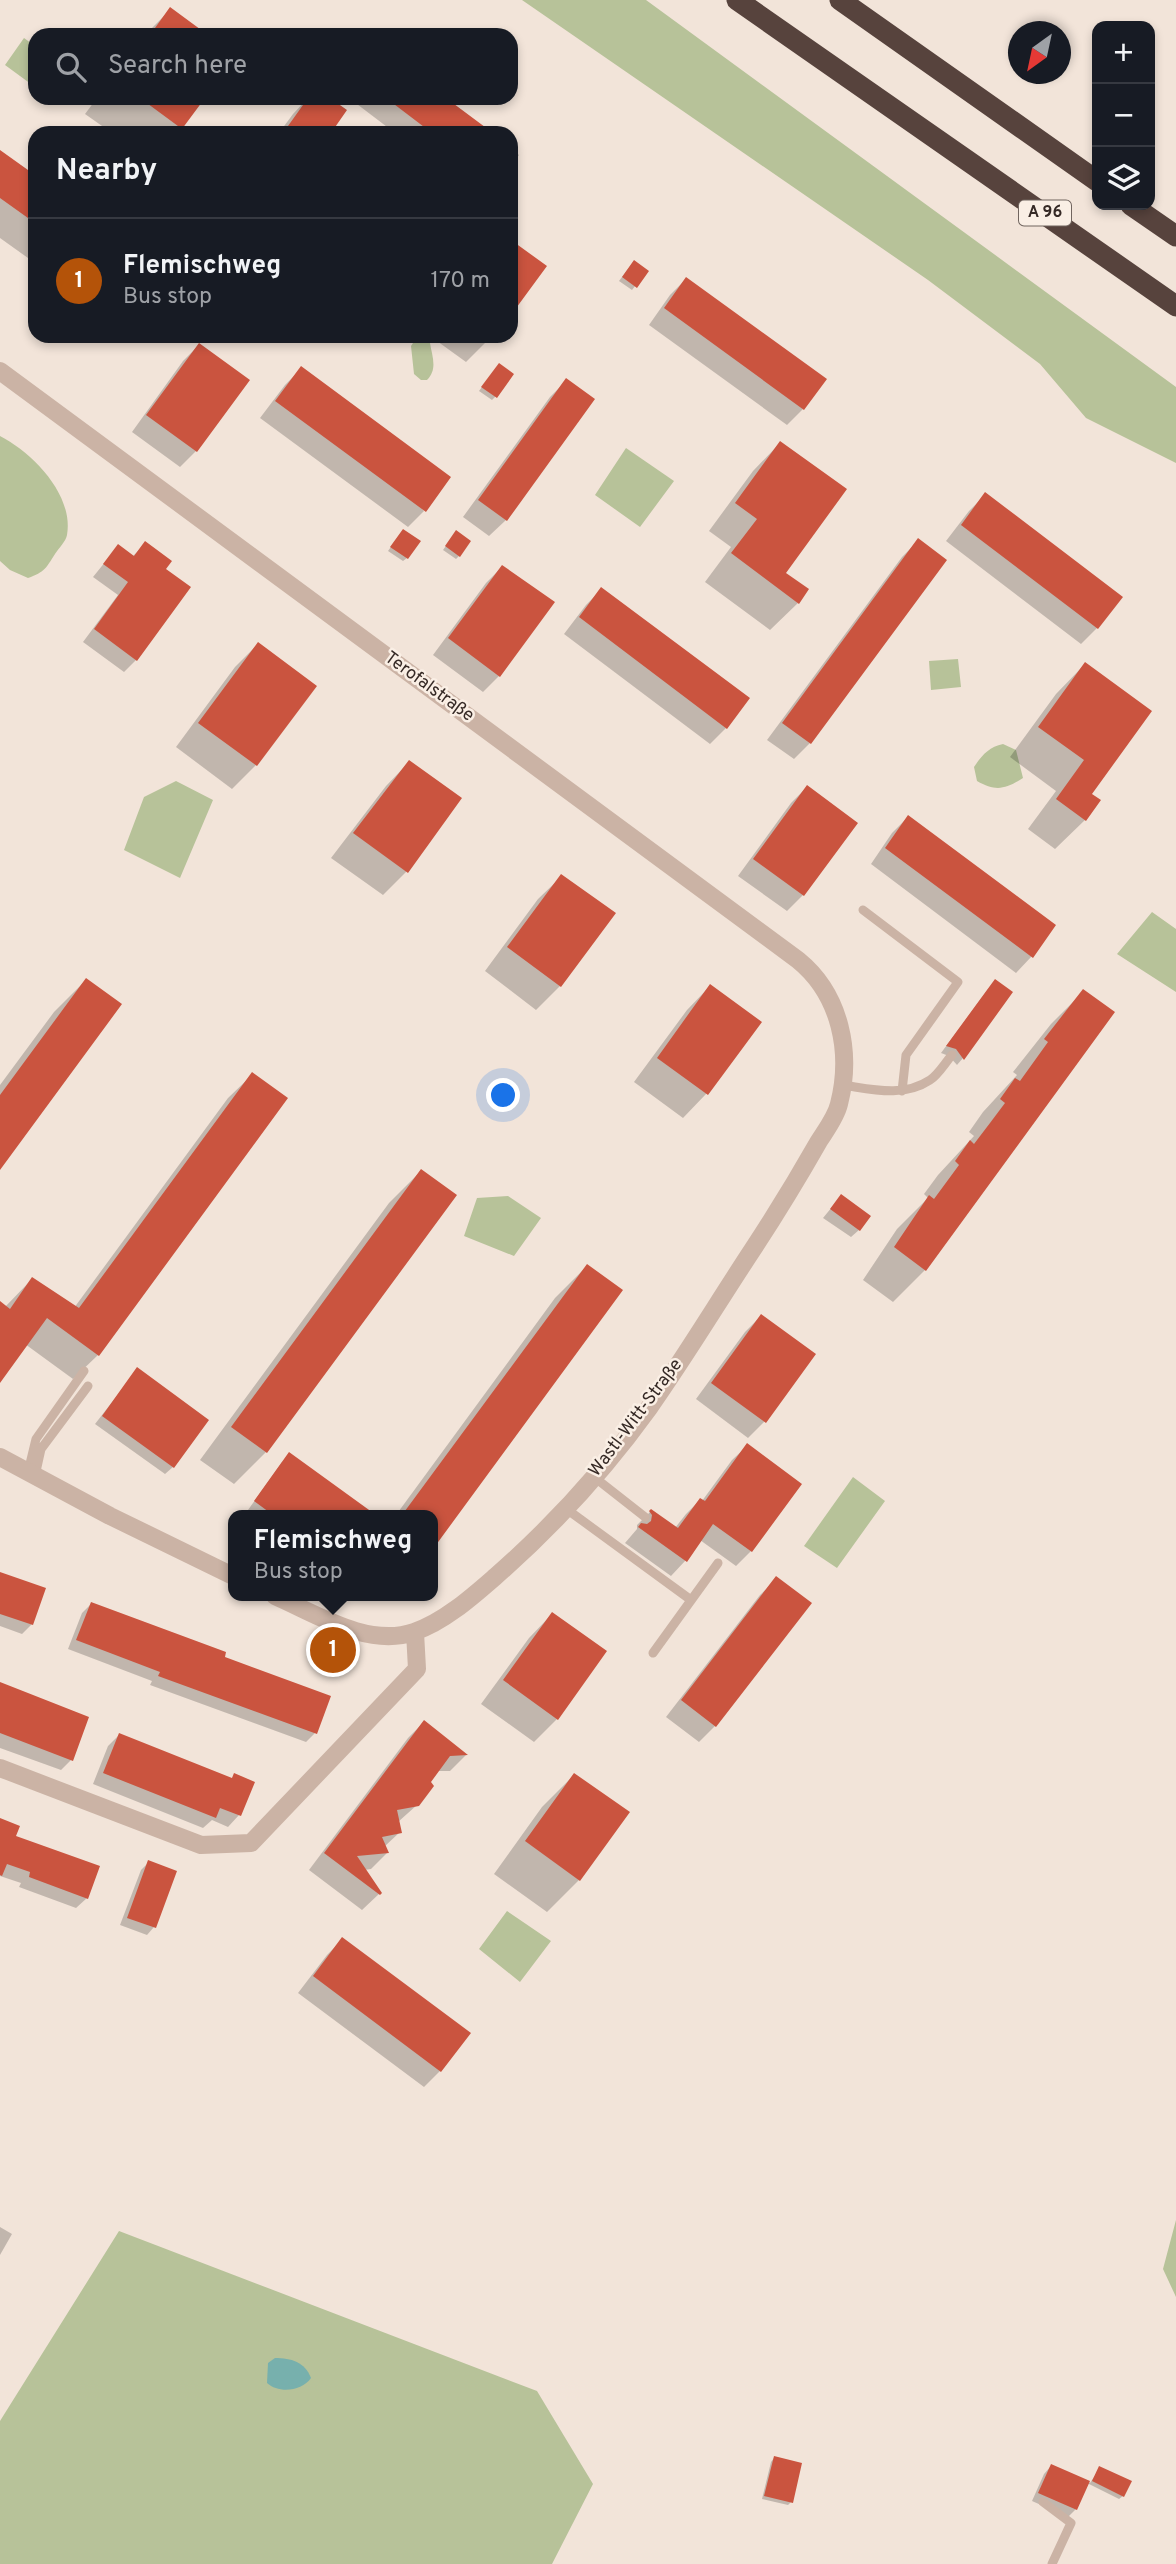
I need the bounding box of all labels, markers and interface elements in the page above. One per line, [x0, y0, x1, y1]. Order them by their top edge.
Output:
north arrow [1008, 21, 1071, 84]
map controls [1092, 21, 1155, 210]
button: + [1092, 21, 1155, 84]
search box [28, 28, 518, 105]
icon: search [52, 48, 90, 86]
text: Search here [108, 50, 247, 83]
button: − [1092, 84, 1155, 147]
button: layers [1092, 147, 1155, 210]
text: Nearby [56, 153, 157, 190]
road number: A 96 [1019, 200, 1071, 226]
text: Flemischweg [123, 250, 281, 283]
text: 1 [74, 267, 84, 296]
text: 170 m [431, 267, 490, 296]
text: Bus stop [123, 283, 212, 312]
street label: Terofalstraße [380, 647, 478, 727]
your location [486, 1078, 520, 1112]
street label: Wastl-Witt-Straße [584, 1354, 688, 1482]
popup [228, 1510, 438, 1601]
text: Flemischweg [254, 1525, 412, 1558]
text: Bus stop [254, 1558, 343, 1587]
pin: 1 [310, 1624, 356, 1676]

